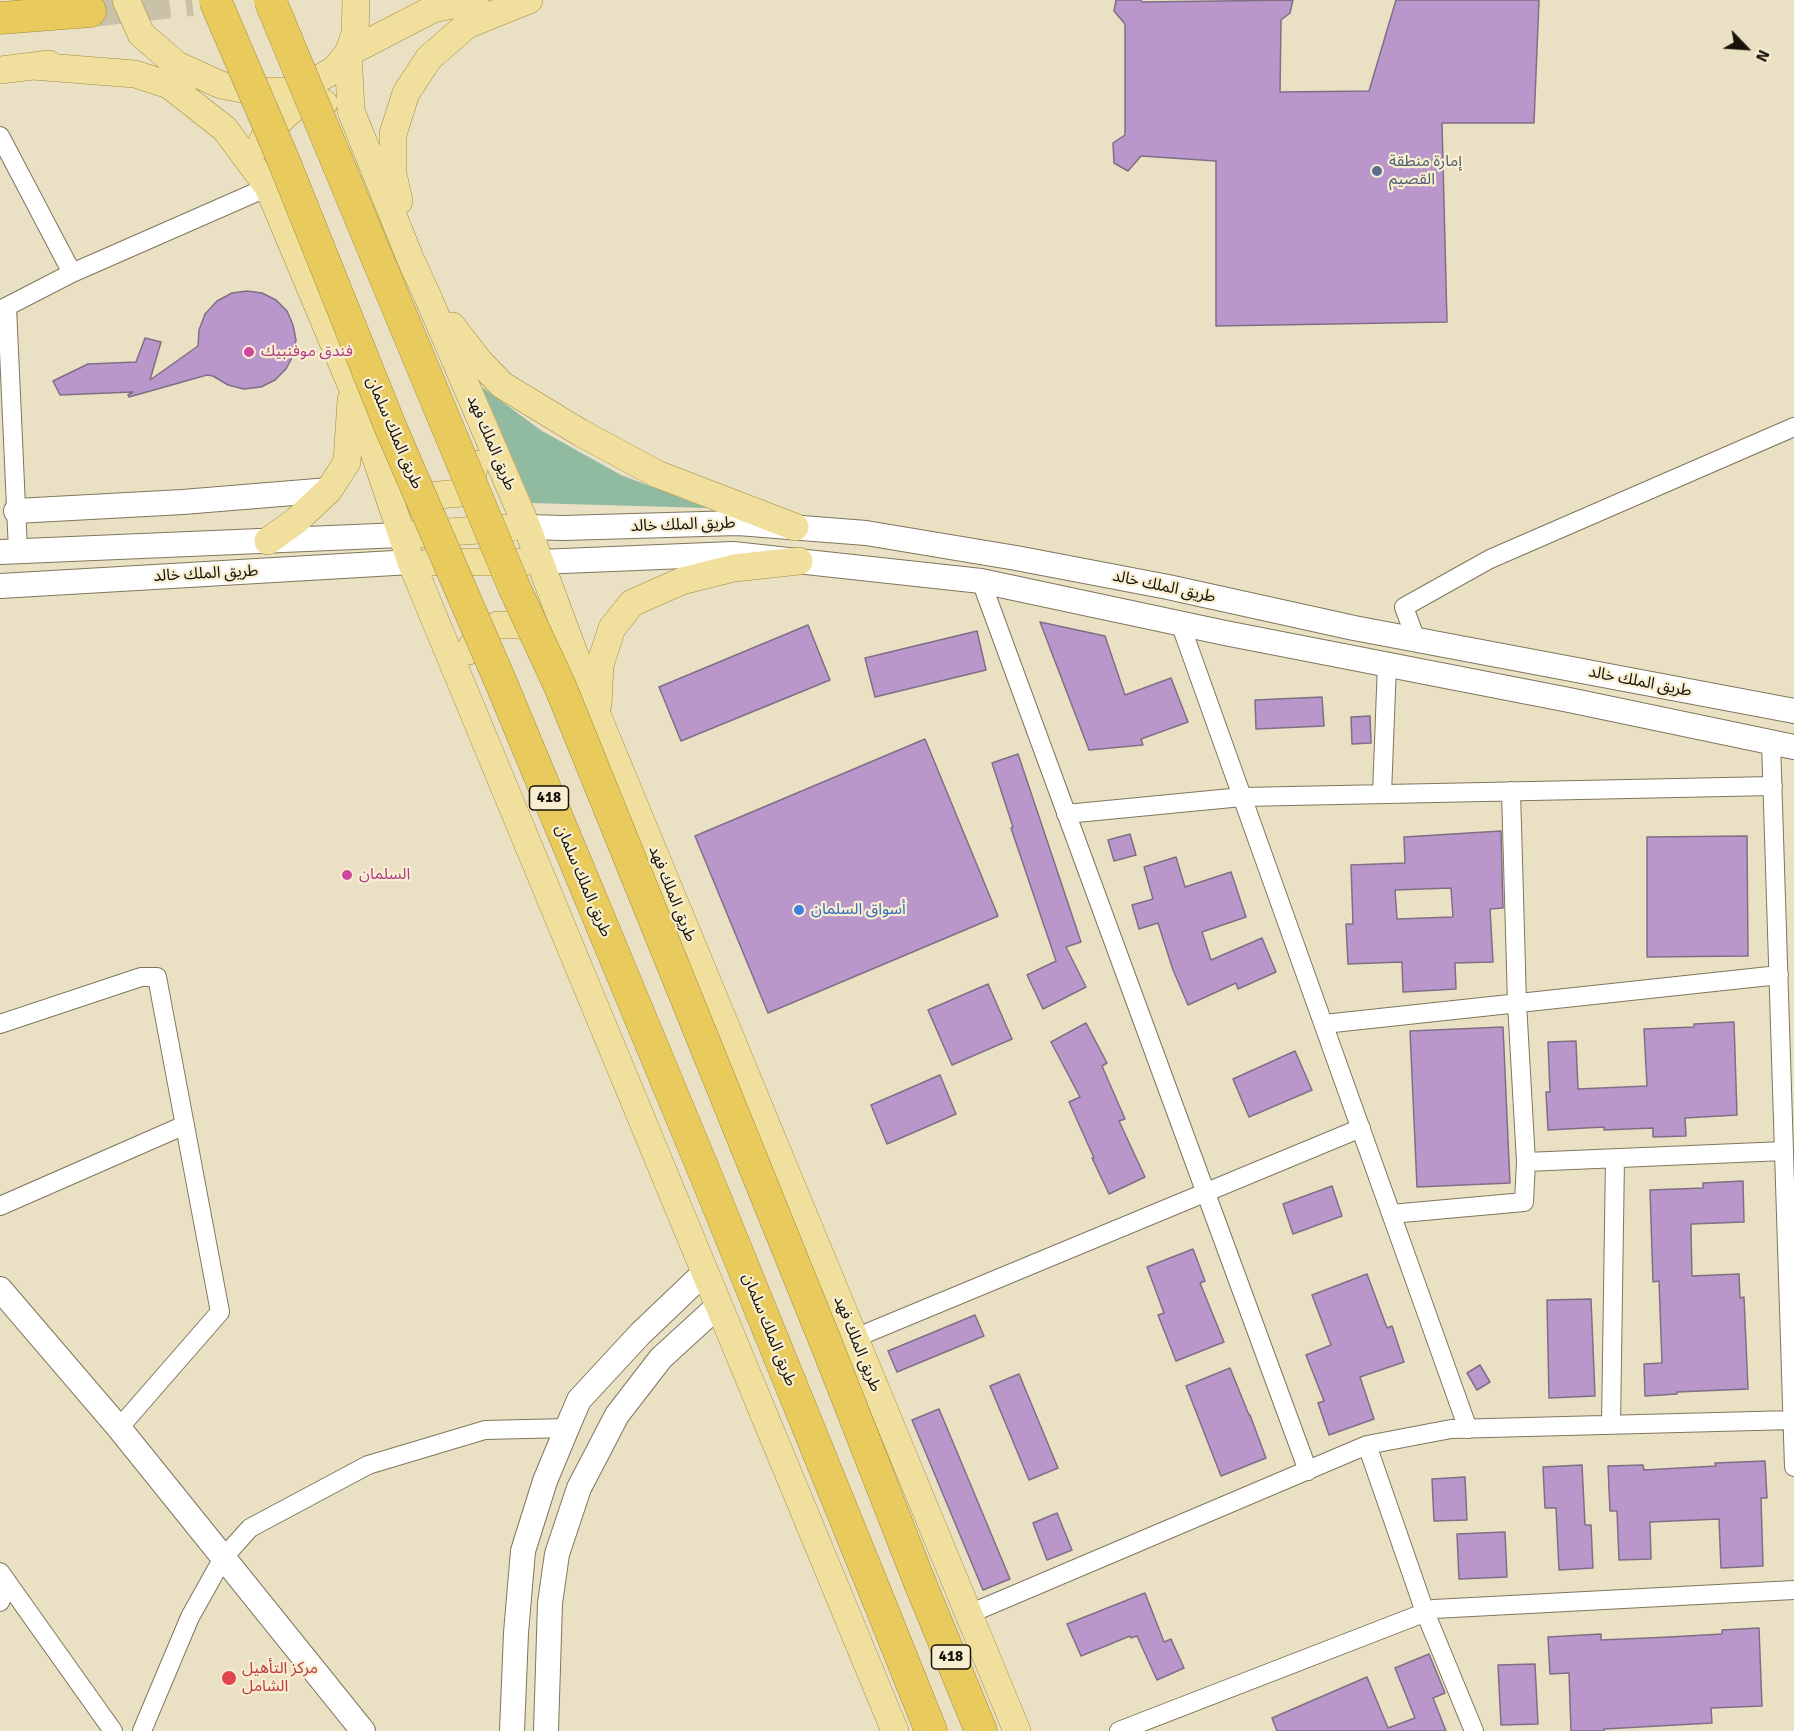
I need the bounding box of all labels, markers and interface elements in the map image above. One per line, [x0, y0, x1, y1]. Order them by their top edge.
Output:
north arrow [1716, 18, 1776, 78]
text: N [1751, 46, 1774, 65]
place label: إمارة منطقة القصيم [1389, 152, 1462, 190]
marker: إمارة منطقة القصيم [1370, 164, 1384, 178]
place label: فندق موفنبيك [261, 342, 353, 362]
marker: فندق موفنبيك [242, 345, 256, 359]
street label: طريق الملك سلمان [362, 374, 426, 492]
street label: طريق الملك فهد [462, 392, 520, 494]
street label: طريق الملك خالد [630, 514, 736, 536]
street label: طريق الملك خالد [153, 562, 259, 586]
street label: طريق الملك خالد [1111, 567, 1217, 607]
street label: طريق الملك خالد [1587, 663, 1693, 701]
road number: 418 [530, 786, 568, 810]
street label: طريق الملك سلمان [551, 822, 615, 940]
street label: طريق الملك فهد [644, 843, 700, 945]
place label: السلمان [359, 865, 410, 885]
marker: السلمان [340, 868, 354, 882]
place label: أسواق السلمان [811, 900, 906, 920]
marker: أسواق السلمان [792, 903, 806, 917]
street label: طريق الملك سلمان [738, 1271, 800, 1389]
street label: طريق الملك فهد [829, 1293, 885, 1395]
road number: 418 [932, 1645, 970, 1669]
place label: مركز التأهيل الشامل [242, 1659, 318, 1697]
marker: مركز التأهيل الشامل [220, 1669, 238, 1687]

